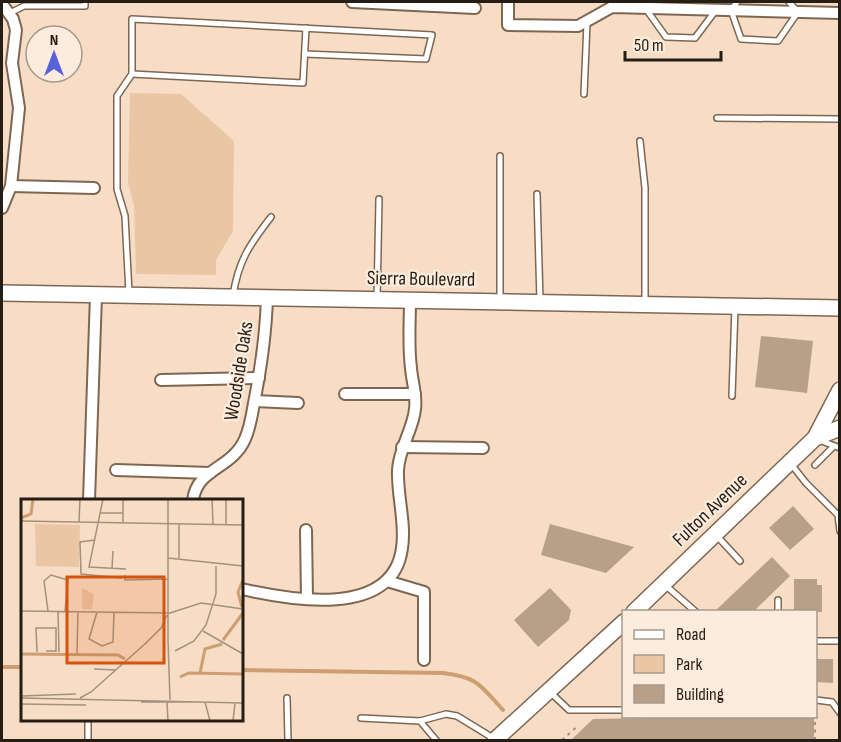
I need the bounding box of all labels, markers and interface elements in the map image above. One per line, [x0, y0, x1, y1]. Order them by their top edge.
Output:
north arrow [24, 24, 84, 84]
scale bar [625, 24, 721, 62]
text: N [50, 31, 58, 50]
text: 50 m [634, 35, 664, 56]
street label: Sierra Boulevard [367, 266, 475, 292]
street label: Woodside Oaks [219, 320, 259, 422]
street label: Fulton Avenue [668, 469, 752, 551]
inset map [21, 499, 243, 721]
legend [622, 610, 817, 718]
text: Road [676, 624, 706, 645]
text: Park [676, 654, 702, 675]
text: Building [676, 684, 724, 705]

